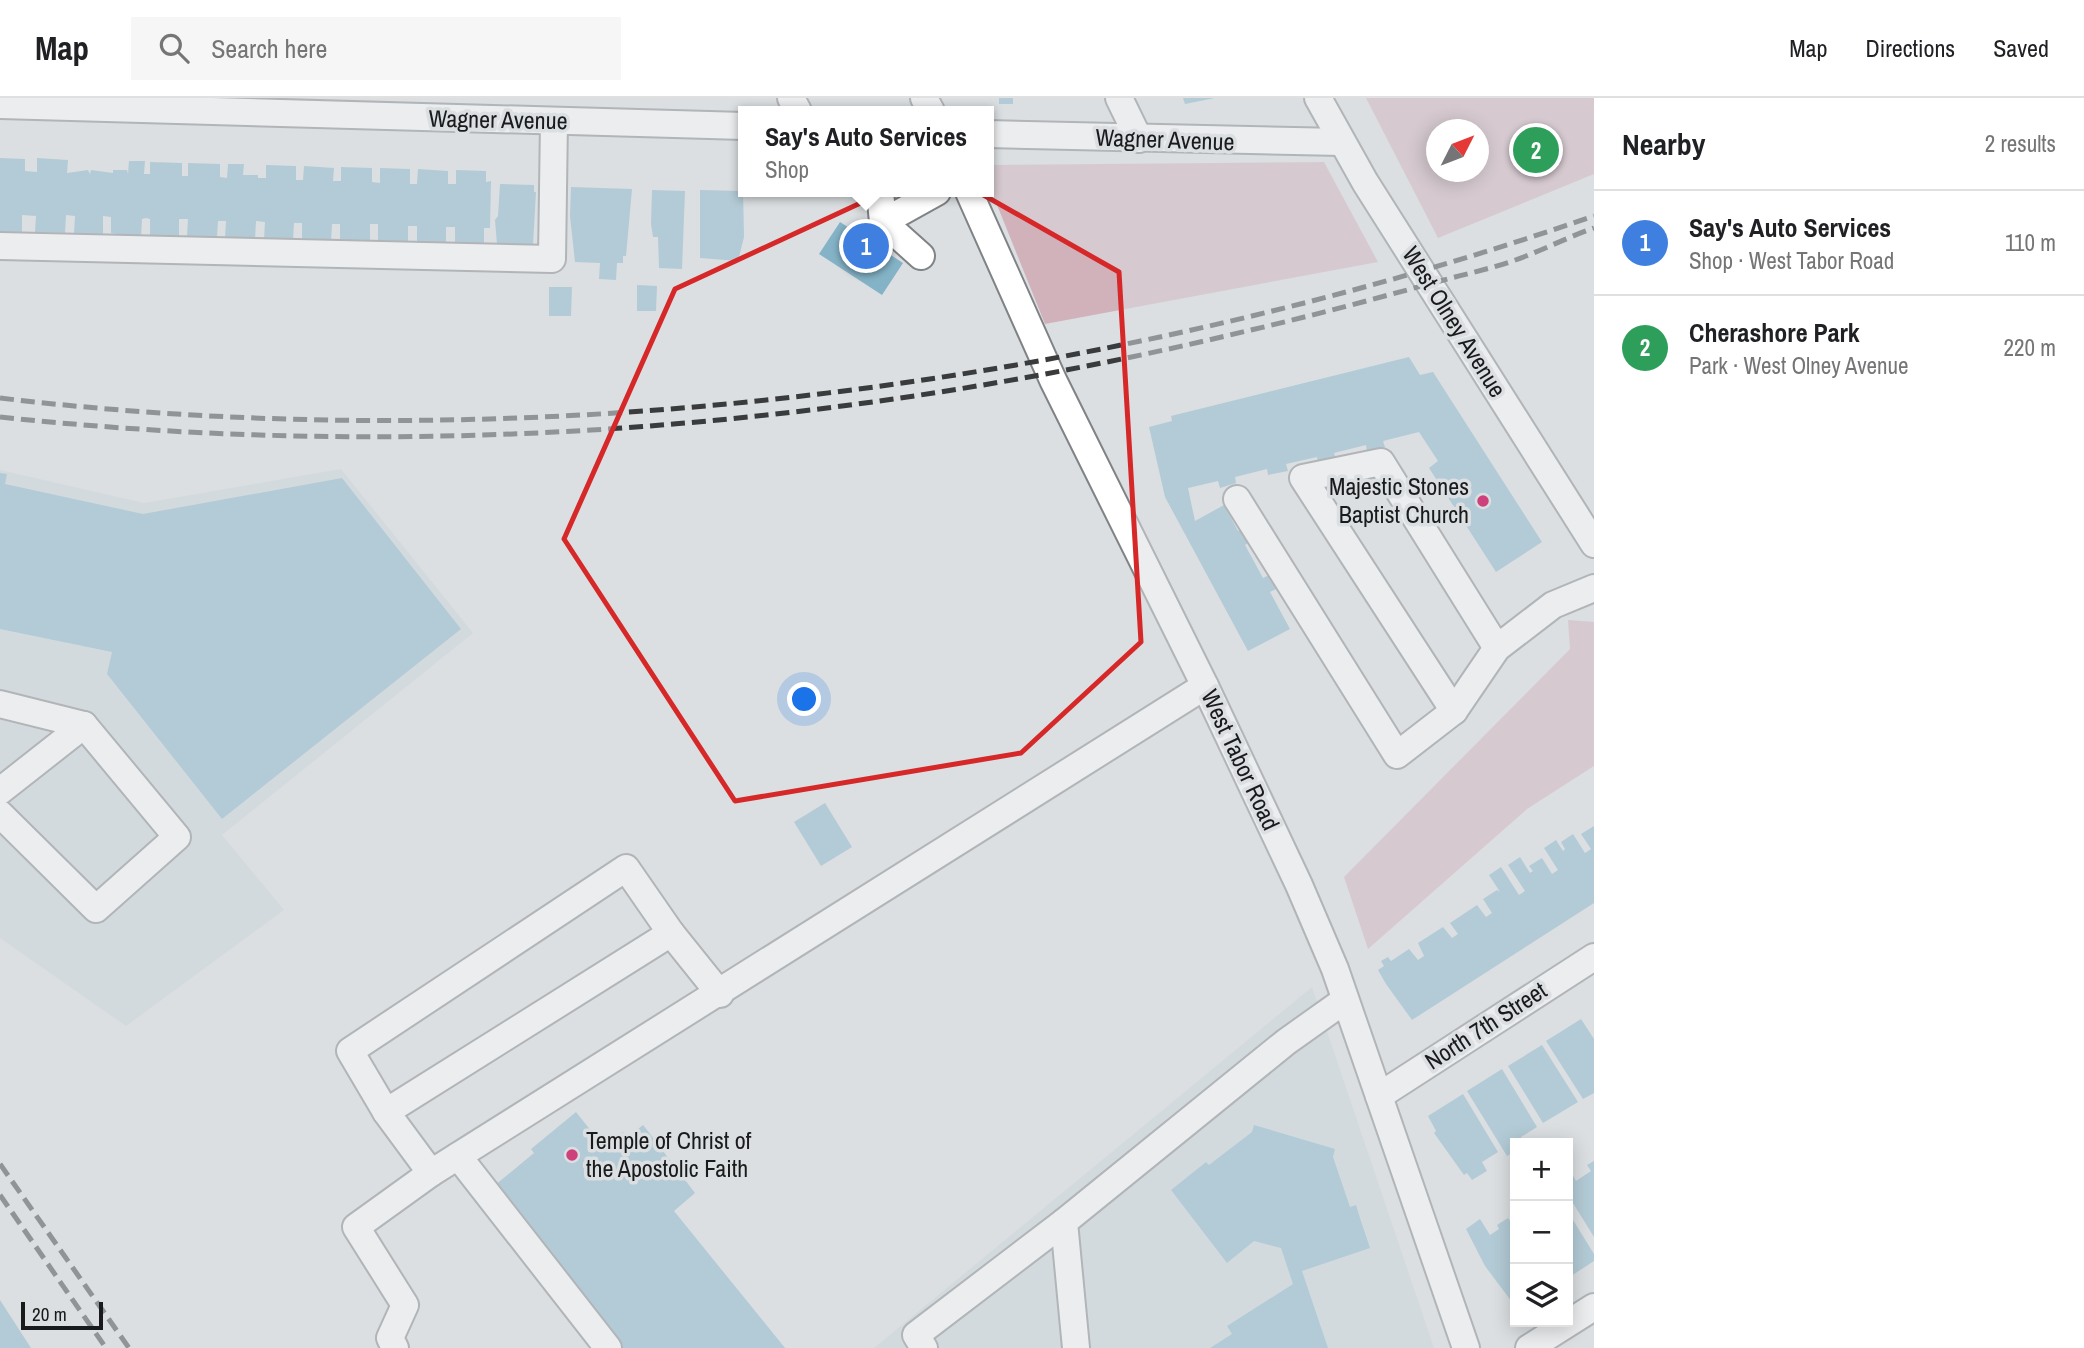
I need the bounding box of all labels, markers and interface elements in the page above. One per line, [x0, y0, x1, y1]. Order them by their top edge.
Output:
search box [131, 17, 621, 80]
text: Map [35, 26, 89, 70]
icon: search [155, 29, 193, 67]
text: Search here [211, 31, 327, 66]
text: Map [1789, 32, 1827, 64]
text: Directions [1865, 32, 1955, 64]
text: Saved [1993, 32, 2049, 64]
street label: Wagner Avenue [428, 102, 568, 136]
popup [738, 106, 994, 197]
text: Say's Auto Services [765, 119, 967, 154]
north arrow [1426, 119, 1489, 182]
street label: Wagner Avenue [1095, 121, 1235, 157]
pin: 2 [1513, 124, 1559, 176]
text: Nearby [1622, 124, 1705, 164]
text: 2 results [1985, 128, 2056, 159]
text: Shop [765, 154, 809, 185]
text: Say's Auto Services [1689, 210, 1891, 245]
pin: 1 [843, 220, 889, 272]
text: 1 [1640, 227, 1650, 258]
text: 110 m [2005, 227, 2056, 258]
street label: West Olney Avenue [1396, 240, 1514, 403]
text: Shop · West Tabor Road [1689, 245, 1894, 276]
text: Cherashore Park [1689, 315, 1860, 350]
text: 2 [1640, 332, 1650, 363]
text: 220 m [2004, 332, 2056, 363]
text: Park · West Olney Avenue [1689, 350, 1909, 381]
place label: Majestic Stones Baptist Church [1329, 470, 1469, 530]
marker: Majestic Stones Baptist Church [1475, 493, 1491, 509]
your location [787, 682, 821, 716]
street label: West Tabor Road [1194, 684, 1287, 835]
street label: North 7th Street [1418, 974, 1553, 1076]
place label: Temple of Christ of the Apostolic Faith [586, 1124, 752, 1184]
map controls [1510, 1138, 1573, 1327]
button: + [1510, 1138, 1573, 1201]
marker: Temple of Christ of the Apostolic Faith [564, 1147, 580, 1163]
button: − [1510, 1201, 1573, 1264]
button: layers [1510, 1264, 1573, 1327]
scale bar [21, 1299, 103, 1331]
text: 20 m [32, 1301, 67, 1327]

